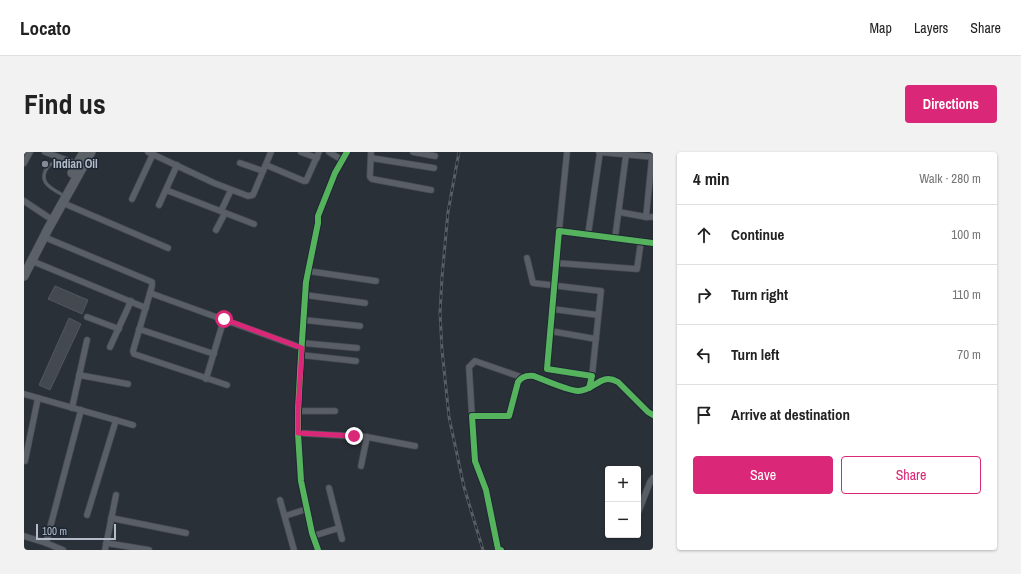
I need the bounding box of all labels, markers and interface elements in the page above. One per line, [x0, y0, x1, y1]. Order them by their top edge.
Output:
text: Locato [20, 15, 71, 41]
text: Map [870, 19, 892, 37]
text: Layers [914, 19, 948, 37]
text: Share [970, 19, 1001, 37]
text: Find us [24, 85, 106, 123]
button: Directions [905, 85, 997, 123]
place label: Indian Oil [53, 156, 98, 172]
marker: Indian Oil [40, 159, 50, 169]
text: 4 min [693, 167, 729, 190]
text: Walk · 280 m [919, 170, 981, 187]
icon: ahead [693, 224, 715, 246]
text: Continue [731, 224, 784, 245]
text: 100 m [951, 226, 981, 243]
icon: right [693, 284, 715, 306]
text: Turn right [731, 284, 788, 305]
text: 110 m [952, 286, 981, 303]
route start [215, 310, 233, 328]
icon: left [693, 344, 715, 366]
text: Turn left [731, 344, 779, 365]
text: 70 m [957, 346, 981, 363]
icon: arrive [693, 404, 715, 426]
text: Arrive at destination [731, 404, 850, 425]
route end [345, 427, 363, 445]
button: Save [693, 456, 833, 494]
button: Share [841, 456, 981, 494]
map controls [605, 466, 641, 538]
button: + [605, 466, 641, 502]
button: − [605, 502, 641, 538]
scale bar [36, 522, 116, 541]
text: 100 m [42, 524, 67, 538]

